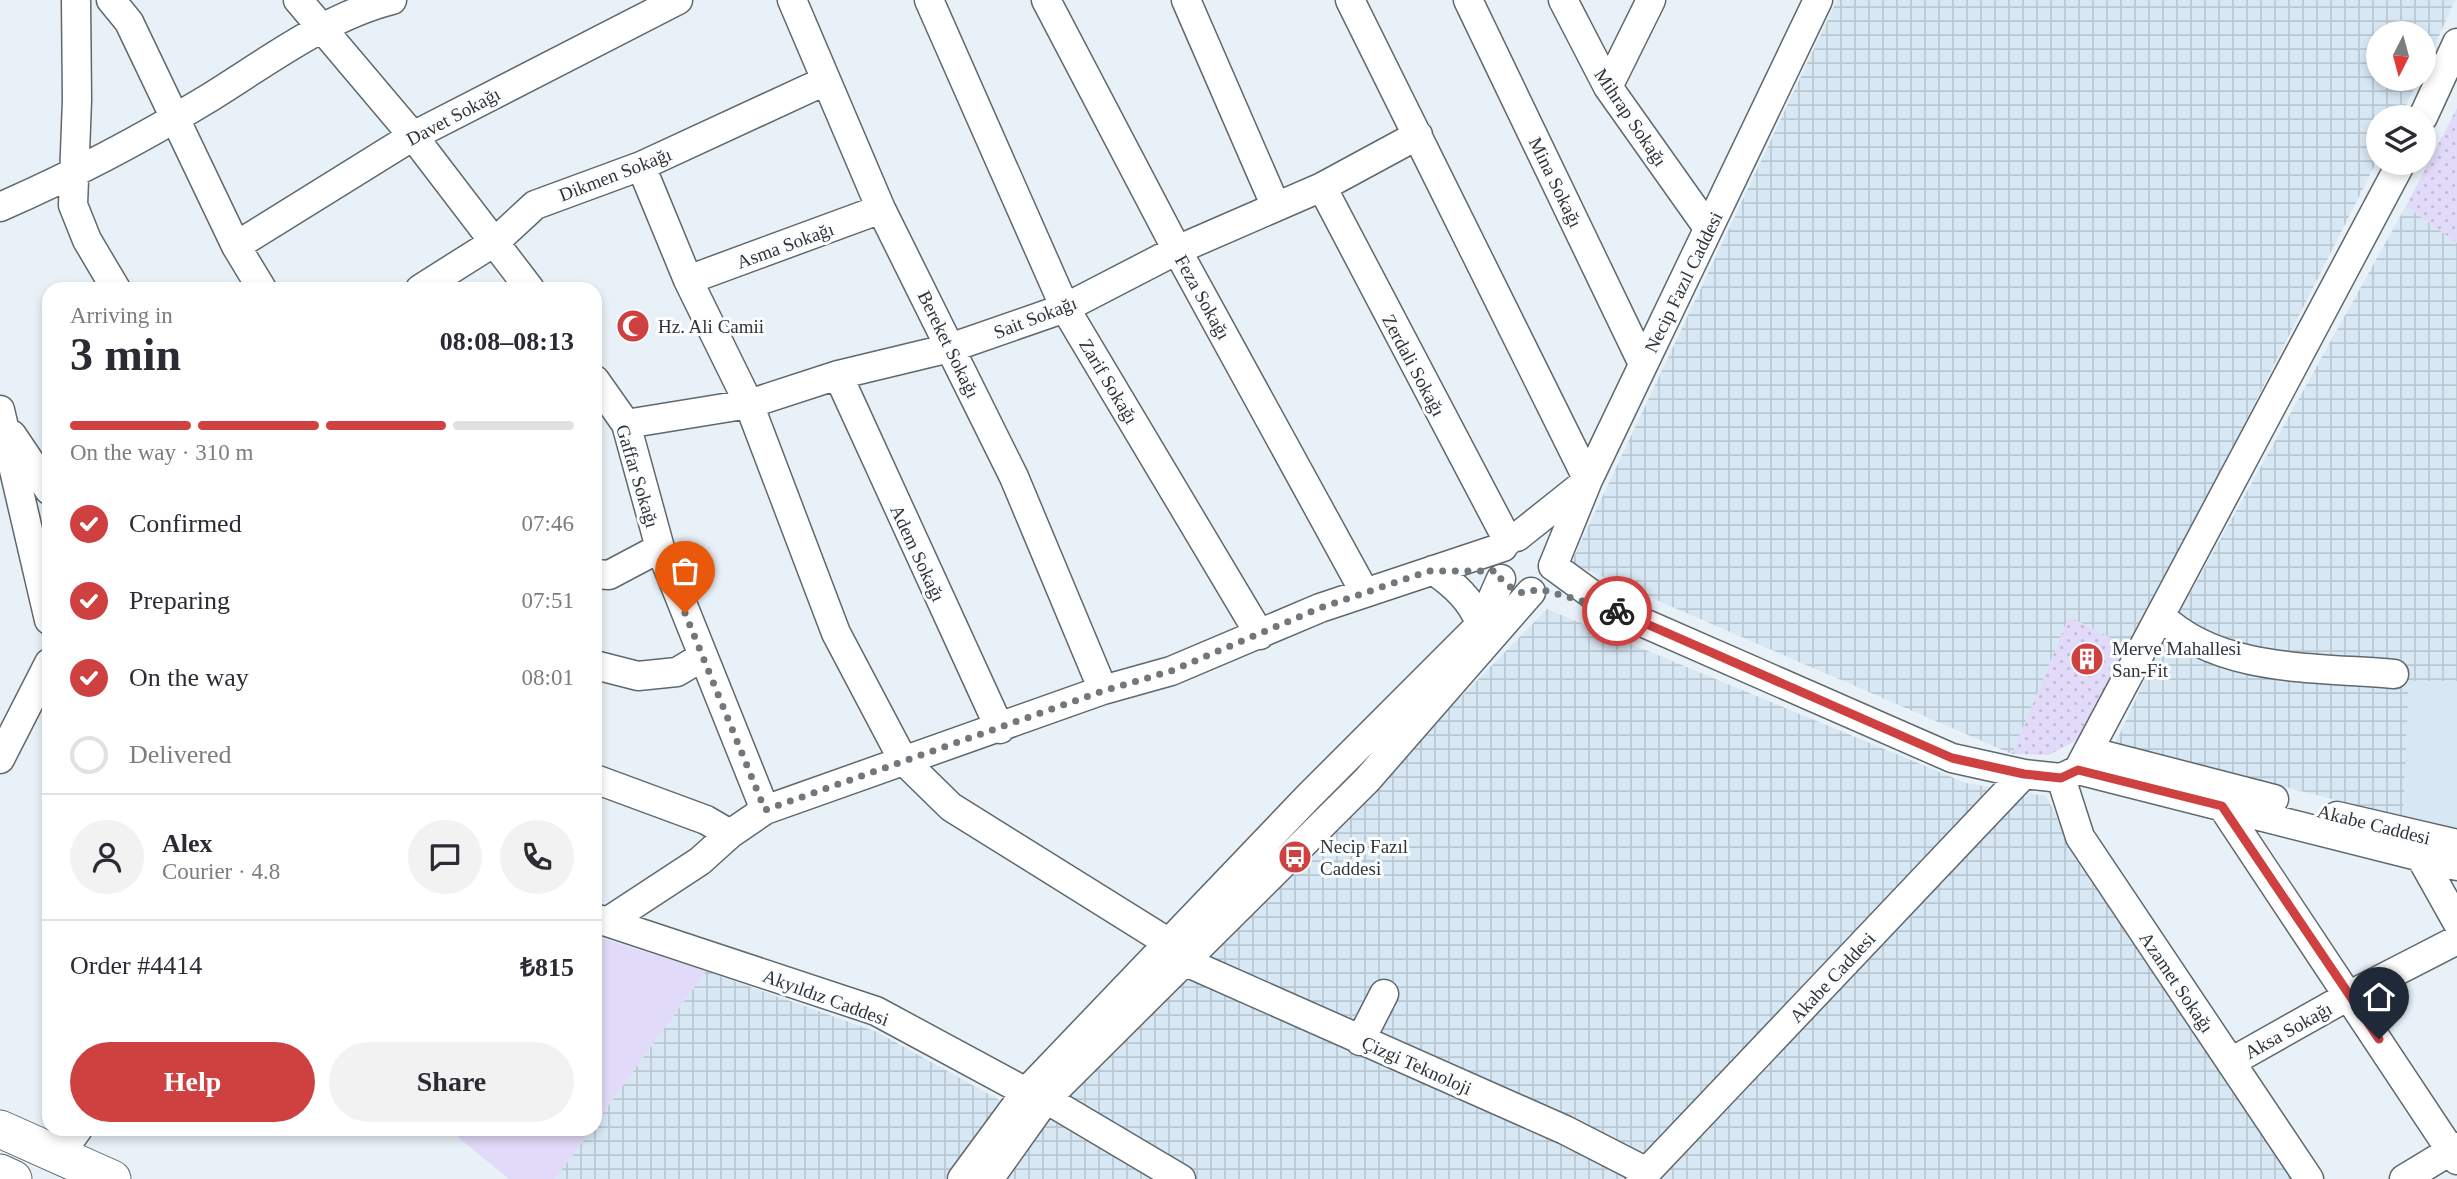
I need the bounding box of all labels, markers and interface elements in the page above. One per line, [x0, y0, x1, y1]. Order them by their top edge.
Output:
north arrow [2366, 21, 2436, 91]
map controls [2366, 21, 2436, 175]
street label: Mihrap Sokağı [1590, 64, 1671, 170]
street label: Davet Sokağı [403, 83, 504, 150]
button: layers [2366, 105, 2436, 175]
street label: Mina Sokağı [1525, 134, 1586, 231]
street label: Dikmen Sokağı [556, 143, 674, 206]
street label: Necip Fazıl Caddesi [1640, 208, 1727, 356]
street label: Asma Sokağı [734, 218, 837, 273]
street label: Feza Sokağı [1171, 251, 1234, 343]
street label: Bereket Sokağı [914, 287, 984, 401]
street label: Sait Sokağı [991, 292, 1080, 343]
text: Arriving in [70, 303, 173, 328]
mosque icon: Hz. Ali Camii [614, 307, 652, 345]
street label: Zerdali Sokağı [1378, 311, 1449, 420]
place label: Hz. Ali Camii [658, 316, 764, 337]
text: 08:08–08:13 [440, 327, 574, 356]
text: 3 min [70, 329, 181, 380]
street label: Zarif Sokağı [1075, 335, 1142, 428]
street label: Gaffar Sokağı [612, 422, 663, 530]
text: On the way · 310 m [70, 440, 253, 465]
street label: Adem Sokağı [886, 502, 949, 605]
icon: check [70, 505, 108, 543]
text: Confirmed [129, 509, 242, 538]
text: 07:46 [522, 511, 574, 536]
pin [655, 541, 715, 613]
icon: bag [666, 552, 704, 590]
courier [1582, 576, 1652, 646]
icon: check [70, 582, 108, 620]
text: Preparing [129, 586, 230, 615]
text: 07:51 [522, 588, 574, 613]
icon: bike [1598, 592, 1636, 630]
place label: Merve Mahallesi San-Fit [2112, 638, 2241, 681]
building icon: Merve Mahallesi San-Fit [2068, 640, 2106, 678]
icon: check [70, 659, 108, 697]
text: On the way [129, 663, 249, 692]
text: 08:01 [522, 665, 574, 690]
text: Delivered [129, 740, 232, 769]
street label: Akabe Caddesi [2315, 800, 2432, 849]
button: person [70, 820, 144, 894]
button: chat [408, 820, 482, 894]
button: phone [500, 820, 574, 894]
text: Alex [162, 829, 213, 858]
place label: Necip Fazıl Caddesi [1320, 836, 1408, 879]
bus stop icon: Necip Fazıl Caddesi [1276, 838, 1314, 876]
text: Courier · 4.8 [162, 859, 280, 884]
street label: Akabe Caddesi [1785, 928, 1879, 1027]
street label: Azamet Sokağı [2135, 928, 2218, 1036]
text: Order #4414 [70, 951, 202, 980]
text: ₺815 [520, 953, 574, 982]
street label: Akyıldız Caddesi [760, 965, 892, 1030]
pin [2349, 967, 2409, 1039]
icon: home [2360, 978, 2398, 1016]
street label: Aksa Sokağı [2241, 998, 2336, 1063]
street label: Çizgi Teknoloji [1359, 1032, 1475, 1099]
button: Help [70, 1042, 315, 1122]
button: Share [329, 1042, 574, 1122]

